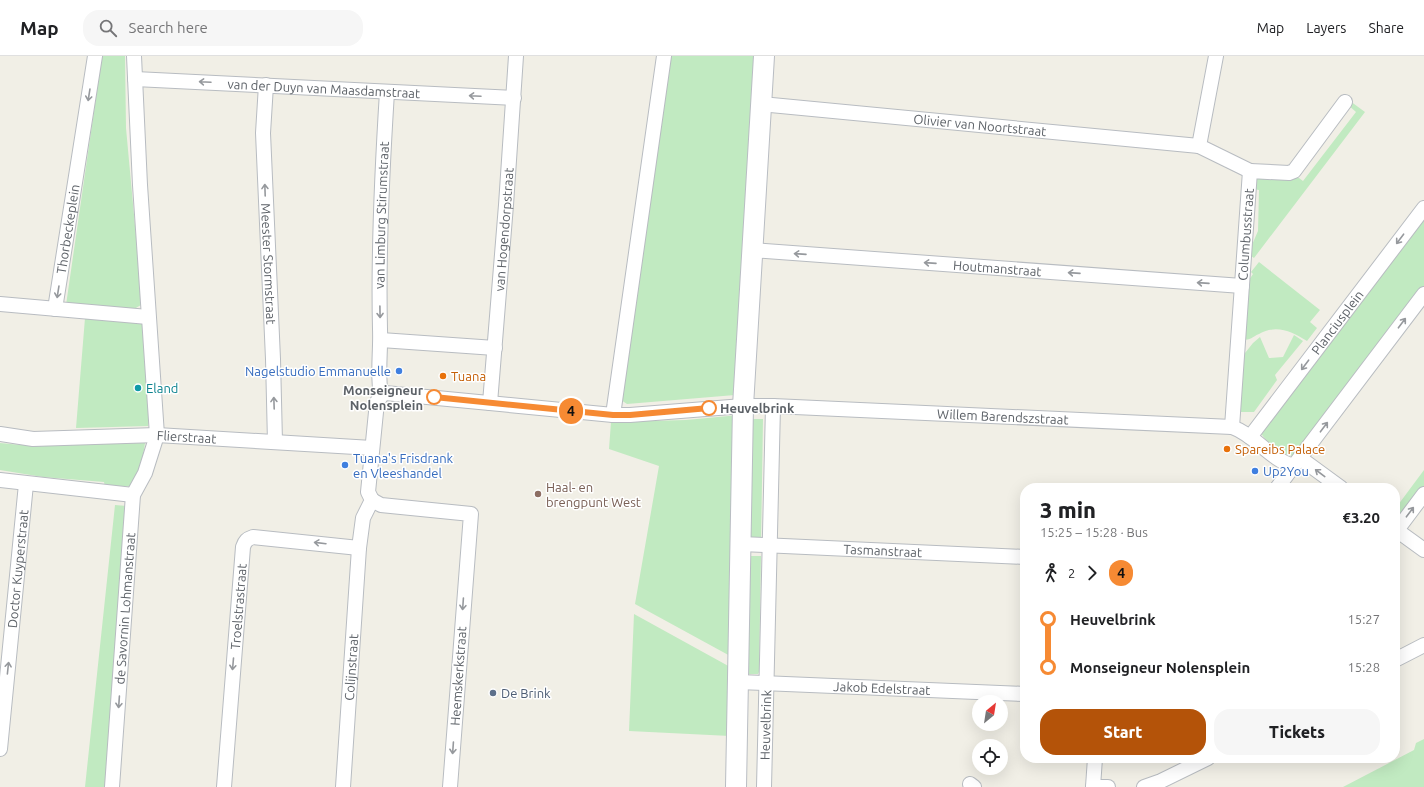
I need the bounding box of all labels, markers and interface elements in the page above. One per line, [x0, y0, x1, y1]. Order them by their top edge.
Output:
search box [83, 10, 363, 46]
text: Map [20, 17, 59, 39]
icon: search [97, 17, 119, 39]
text: Search here [129, 19, 208, 36]
text: Map [1257, 20, 1284, 36]
text: Layers [1306, 20, 1346, 36]
text: Share [1368, 20, 1404, 36]
street label: van der Duyn van Maasdamstraat [227, 77, 420, 100]
one-way arrow [199, 79, 212, 86]
one-way arrow [85, 88, 93, 101]
one-way arrow [469, 92, 482, 100]
street label: Olivier van Noortstraat [913, 112, 1047, 138]
street label: van Limburg Stirumstraat [372, 141, 391, 289]
street label: van Hogendorpstraat [492, 167, 515, 292]
street label: Thorbeckeplein [54, 183, 82, 275]
one-way arrow [261, 183, 268, 196]
street label: Columbusstraat [1235, 188, 1256, 281]
street label: Meester Stormstraat [259, 203, 278, 325]
one-way arrow [1396, 234, 1405, 245]
one-way arrow [794, 250, 807, 257]
street label: Houtmanstraat [953, 258, 1042, 278]
one-way arrow [924, 260, 937, 267]
one-way arrow [1068, 270, 1081, 277]
one-way arrow [1197, 279, 1210, 286]
one-way arrow [54, 285, 62, 298]
street label: Planciusplein [1308, 288, 1366, 357]
one-way arrow [376, 305, 384, 318]
one-way arrow [1398, 318, 1407, 329]
one-way arrow [1301, 359, 1309, 370]
place label: Nagelstudio Emmanuelle [245, 364, 391, 378]
marker: Nagelstudio Emmanuelle [394, 366, 404, 376]
place label: Tuana [451, 369, 486, 383]
marker: Tuana [438, 371, 448, 381]
place label: Eland [146, 381, 178, 395]
marker: Eland [133, 383, 143, 393]
place label: Monseigneur Nolensplein [343, 383, 424, 412]
marker: Monseigneur Nolensplein [426, 389, 442, 405]
one-way arrow [270, 397, 278, 410]
line badge: 4 [558, 398, 584, 424]
marker: Heuvelbrink [701, 400, 717, 416]
place label: Heuvelbrink [720, 401, 795, 415]
text: 4 [567, 403, 575, 419]
street label: Willem Barendszstraat [937, 407, 1069, 427]
one-way arrow [1320, 421, 1328, 432]
street label: Flierstraat [156, 428, 217, 446]
place label: Spareibs Palace [1235, 442, 1325, 456]
marker: Spareibs Palace [1222, 444, 1232, 454]
place label: Tuana's Frisdrank en Vleeshandel [353, 451, 454, 480]
marker: Tuana's Frisdrank en Vleeshandel [340, 460, 350, 470]
place label: Up2You [1263, 464, 1309, 478]
marker: Up2You [1250, 466, 1260, 476]
one-way arrow [1315, 469, 1326, 477]
place label: Haal- en brengpunt West [546, 480, 641, 509]
marker: Haal- en brengpunt West [533, 489, 543, 499]
text: 3 min [1040, 497, 1096, 522]
one-way arrow [1406, 506, 1415, 517]
street label: Doctor Kuyperstraat [5, 509, 30, 629]
text: €3.20 [1342, 509, 1380, 526]
text: 15:25 – 15:28 · Bus [1040, 525, 1148, 539]
street label: de Savornin Lohmanstraat [112, 532, 137, 685]
one-way arrow [314, 540, 327, 547]
street label: Tasmanstraat [843, 542, 922, 559]
icon: walk [1040, 562, 1062, 584]
icon: forward [1081, 562, 1103, 584]
street label: Troelstrastraat [228, 563, 249, 650]
text: 4 [1117, 565, 1125, 581]
text: 2 [1068, 566, 1075, 580]
one-way arrow [460, 597, 467, 610]
text: Heuvelbrink [1070, 611, 1156, 628]
text: 15:27 [1347, 612, 1380, 626]
street label: Heemskerkstraat [448, 626, 468, 726]
street label: Colijnstraat [342, 633, 360, 701]
one-way arrow [230, 657, 237, 670]
text: Monseigneur Nolensplein [1070, 659, 1250, 676]
text: 15:28 [1347, 660, 1380, 674]
one-way arrow [4, 662, 12, 675]
street label: Jakob Edelstraat [833, 679, 931, 697]
place label: De Brink [501, 686, 551, 700]
marker: De Brink [488, 688, 498, 698]
street label: Heuvelbrink [758, 689, 773, 760]
one-way arrow [115, 695, 122, 708]
north arrow [972, 695, 1008, 731]
map controls [972, 695, 1008, 775]
button: Start [1040, 709, 1206, 755]
button: Tickets [1214, 709, 1380, 755]
button: locate [972, 739, 1008, 775]
one-way arrow [449, 741, 456, 754]

